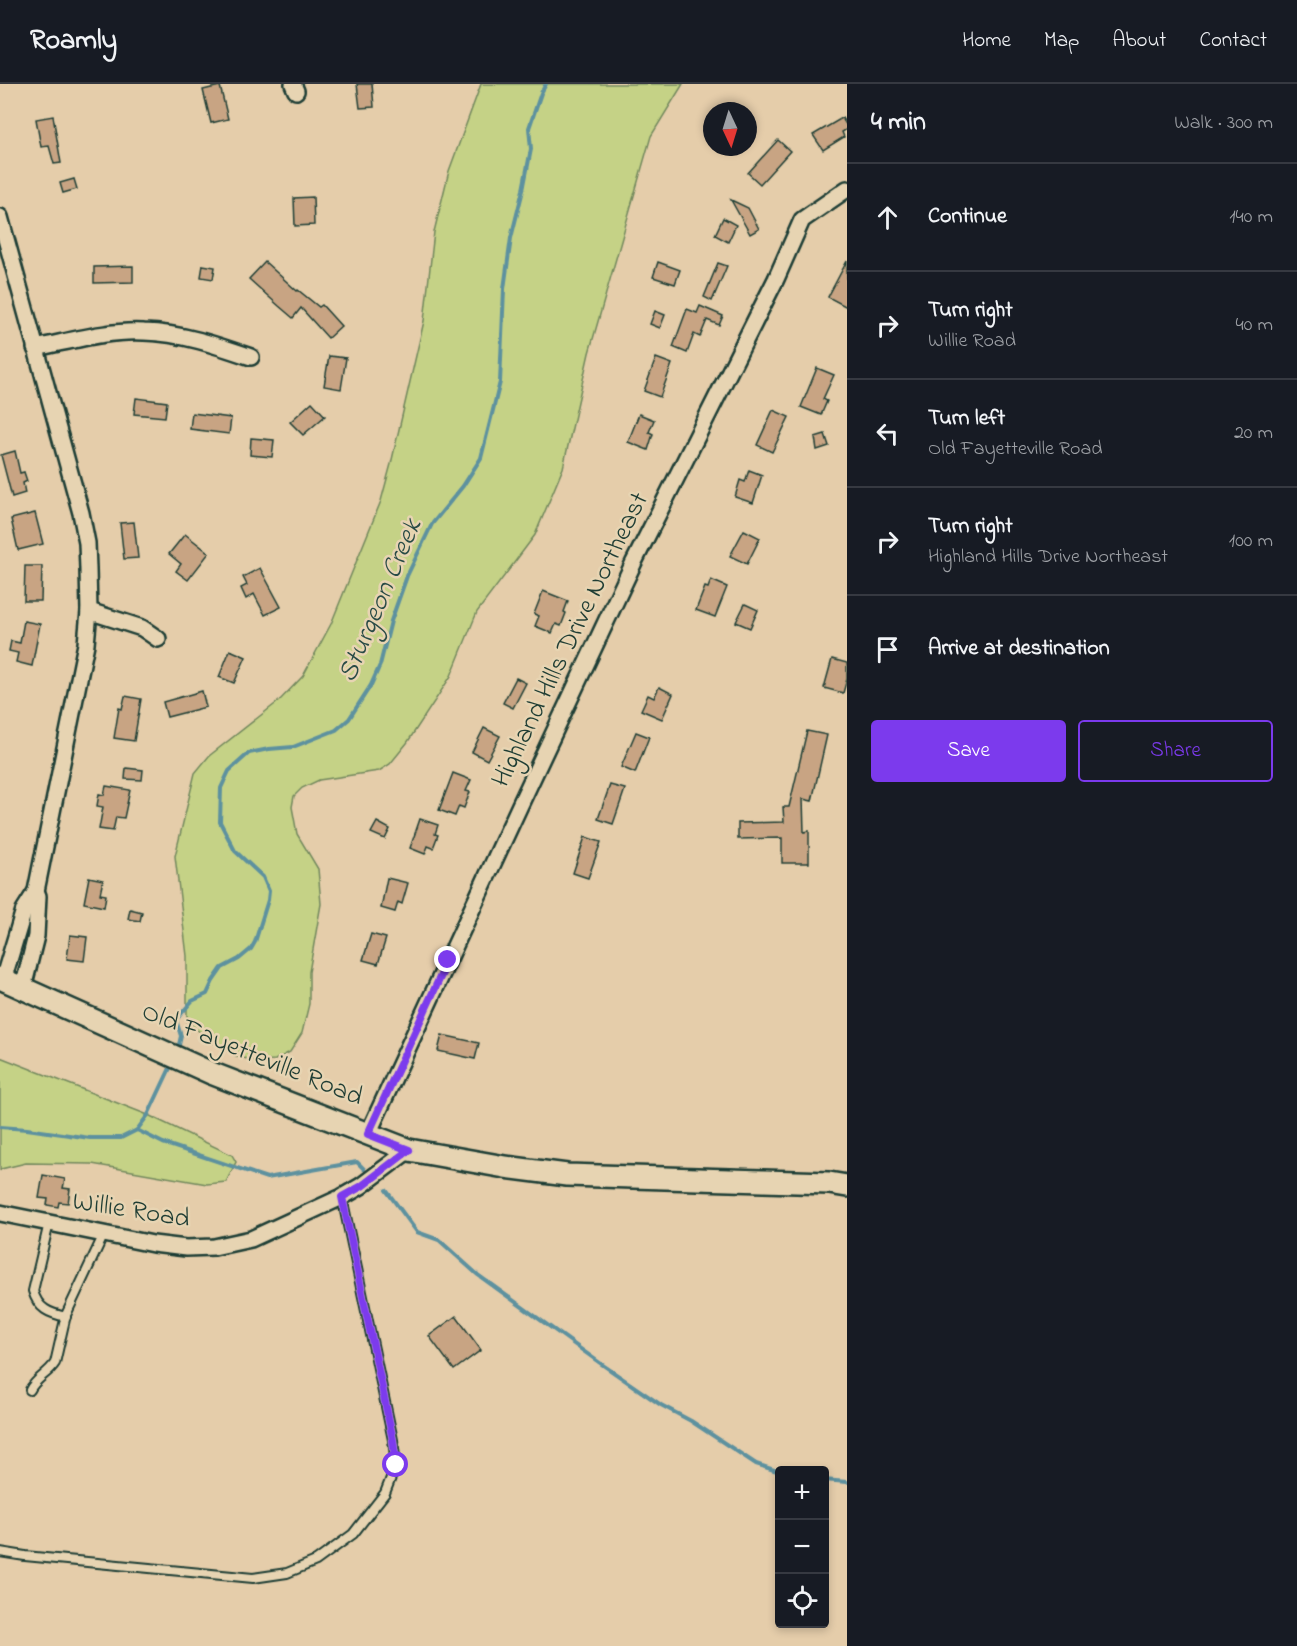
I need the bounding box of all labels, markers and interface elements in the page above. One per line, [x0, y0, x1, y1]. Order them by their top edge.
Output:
text: Roamly [30, 21, 117, 62]
text: Home [962, 26, 1011, 56]
text: Map [1044, 26, 1079, 56]
text: About [1112, 26, 1166, 56]
text: Contact [1199, 26, 1267, 56]
north arrow [703, 102, 757, 156]
text: 4 min [871, 104, 926, 142]
text: Walk · 300 m [1174, 109, 1273, 138]
icon: ahead [871, 201, 904, 234]
text: Continue [928, 201, 1007, 233]
text: 140 m [1229, 203, 1273, 232]
text: Turn right [928, 295, 1013, 327]
icon: right [871, 309, 904, 342]
text: 40 m [1236, 311, 1273, 340]
text: Willie Road [928, 327, 1016, 356]
text: Turn left [928, 403, 1005, 435]
icon: left [871, 417, 904, 450]
text: 20 m [1234, 419, 1273, 448]
text: Old Fayetteville Road [928, 435, 1102, 464]
street label: Highland Hills Drive Northeast [482, 486, 660, 794]
water label: Sturgeon Creek [328, 511, 435, 689]
text: Turn right [928, 511, 1013, 543]
icon: right [871, 525, 904, 558]
text: 100 m [1229, 527, 1273, 556]
text: Highland Hills Drive Northeast [928, 543, 1168, 572]
icon: arrive [871, 633, 904, 666]
text: Arrive at destination [928, 633, 1110, 665]
button: Save [871, 720, 1066, 782]
button: Share [1078, 720, 1273, 782]
route end [434, 946, 460, 972]
street label: Old Fayetteville Road [135, 993, 369, 1117]
street label: Willie Road [69, 1182, 193, 1240]
route start [382, 1451, 408, 1477]
map controls [775, 1466, 829, 1628]
button: + [775, 1466, 829, 1520]
button: − [775, 1520, 829, 1574]
button: locate [775, 1574, 829, 1628]

